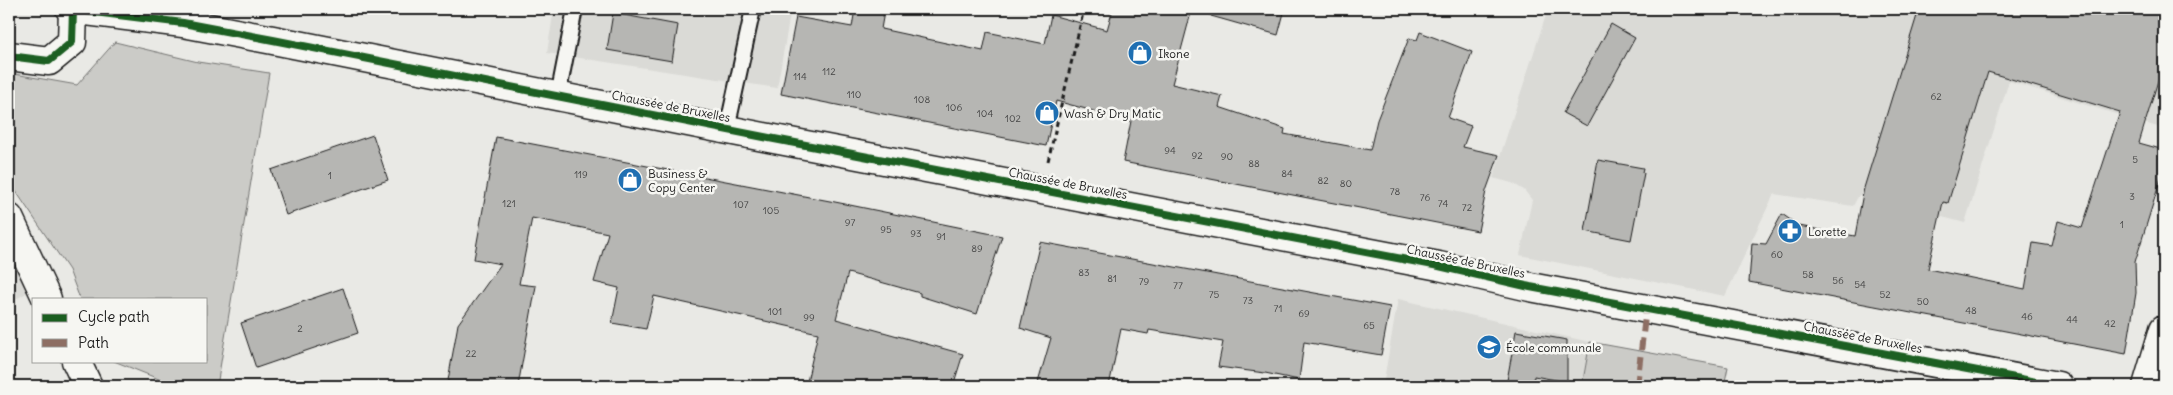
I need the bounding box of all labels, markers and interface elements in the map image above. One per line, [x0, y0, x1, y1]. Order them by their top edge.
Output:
shop icon: Ikone [1127, 40, 1153, 66]
place label: Ikone [1158, 46, 1189, 61]
house number: 112 [822, 65, 836, 78]
house number: 114 [793, 70, 807, 83]
street label: Chaussée de Bruxelles [610, 87, 732, 125]
house number: 110 [847, 88, 861, 101]
house number: 62 [1930, 90, 1942, 103]
house number: 108 [914, 93, 930, 106]
shop icon: Wash & Dry Matic [1034, 100, 1060, 126]
house number: 106 [946, 101, 962, 114]
place label: Wash & Dry Matic [1064, 106, 1161, 121]
house number: 104 [977, 107, 993, 120]
house number: 102 [1005, 112, 1022, 125]
house number: 94 [1164, 144, 1176, 157]
house number: 92 [1191, 149, 1203, 162]
house number: 90 [1221, 150, 1233, 163]
house number: 5 [2132, 153, 2138, 166]
house number: 88 [1248, 157, 1260, 170]
street label: Chaussée de Bruxelles [1007, 164, 1129, 202]
place label: Business & Copy Center [648, 166, 715, 195]
shop icon: Business & Copy Center [617, 167, 643, 193]
house number: 84 [1281, 167, 1293, 180]
house number: 119 [574, 168, 588, 181]
house number: 1 [328, 169, 332, 182]
house number: 82 [1317, 174, 1329, 187]
house number: 80 [1340, 177, 1352, 190]
house number: 78 [1390, 185, 1401, 198]
house number: 3 [2129, 190, 2135, 203]
house number: 76 [1420, 191, 1430, 204]
house number: 121 [502, 197, 516, 210]
house number: 74 [1438, 197, 1448, 210]
house number: 107 [733, 198, 749, 211]
house number: 72 [1462, 201, 1473, 214]
house number: 105 [763, 204, 779, 217]
house number: 97 [845, 216, 855, 229]
pharmacy icon: Lorette [1777, 218, 1803, 244]
house number: 1 [2120, 218, 2124, 231]
house number: 95 [880, 223, 892, 236]
place label: Lorette [1808, 224, 1847, 239]
house number: 93 [910, 227, 922, 240]
house number: 91 [936, 230, 946, 243]
street label: Chaussée de Bruxelles [1405, 241, 1527, 281]
house number: 89 [971, 242, 983, 255]
house number: 60 [1771, 248, 1783, 261]
house number: 83 [1078, 266, 1090, 279]
house number: 58 [1802, 268, 1814, 281]
house number: 81 [1107, 272, 1117, 285]
house number: 56 [1832, 274, 1844, 287]
house number: 79 [1139, 275, 1150, 288]
house number: 54 [1854, 278, 1866, 291]
house number: 77 [1173, 279, 1183, 292]
house number: 75 [1209, 288, 1220, 301]
house number: 52 [1879, 288, 1891, 301]
house number: 73 [1243, 294, 1254, 307]
house number: 50 [1917, 295, 1929, 308]
legend [32, 298, 208, 362]
house number: 71 [1274, 302, 1282, 315]
house number: 48 [1965, 304, 1977, 317]
house number: 101 [768, 305, 782, 318]
text: Cycle path [78, 307, 150, 326]
house number: 69 [1298, 307, 1310, 320]
house number: 46 [2021, 310, 2033, 323]
house number: 99 [803, 311, 815, 324]
house number: 44 [2066, 313, 2078, 326]
house number: 42 [2104, 317, 2116, 330]
street label: Chaussée de Bruxelles [1802, 318, 1924, 356]
house number: 65 [1363, 319, 1375, 332]
house number: 2 [297, 322, 303, 335]
text: Path [78, 333, 109, 352]
school or university icon: École communale [1476, 334, 1502, 360]
place label: École communale [1506, 340, 1601, 355]
house number: 22 [466, 347, 477, 360]

